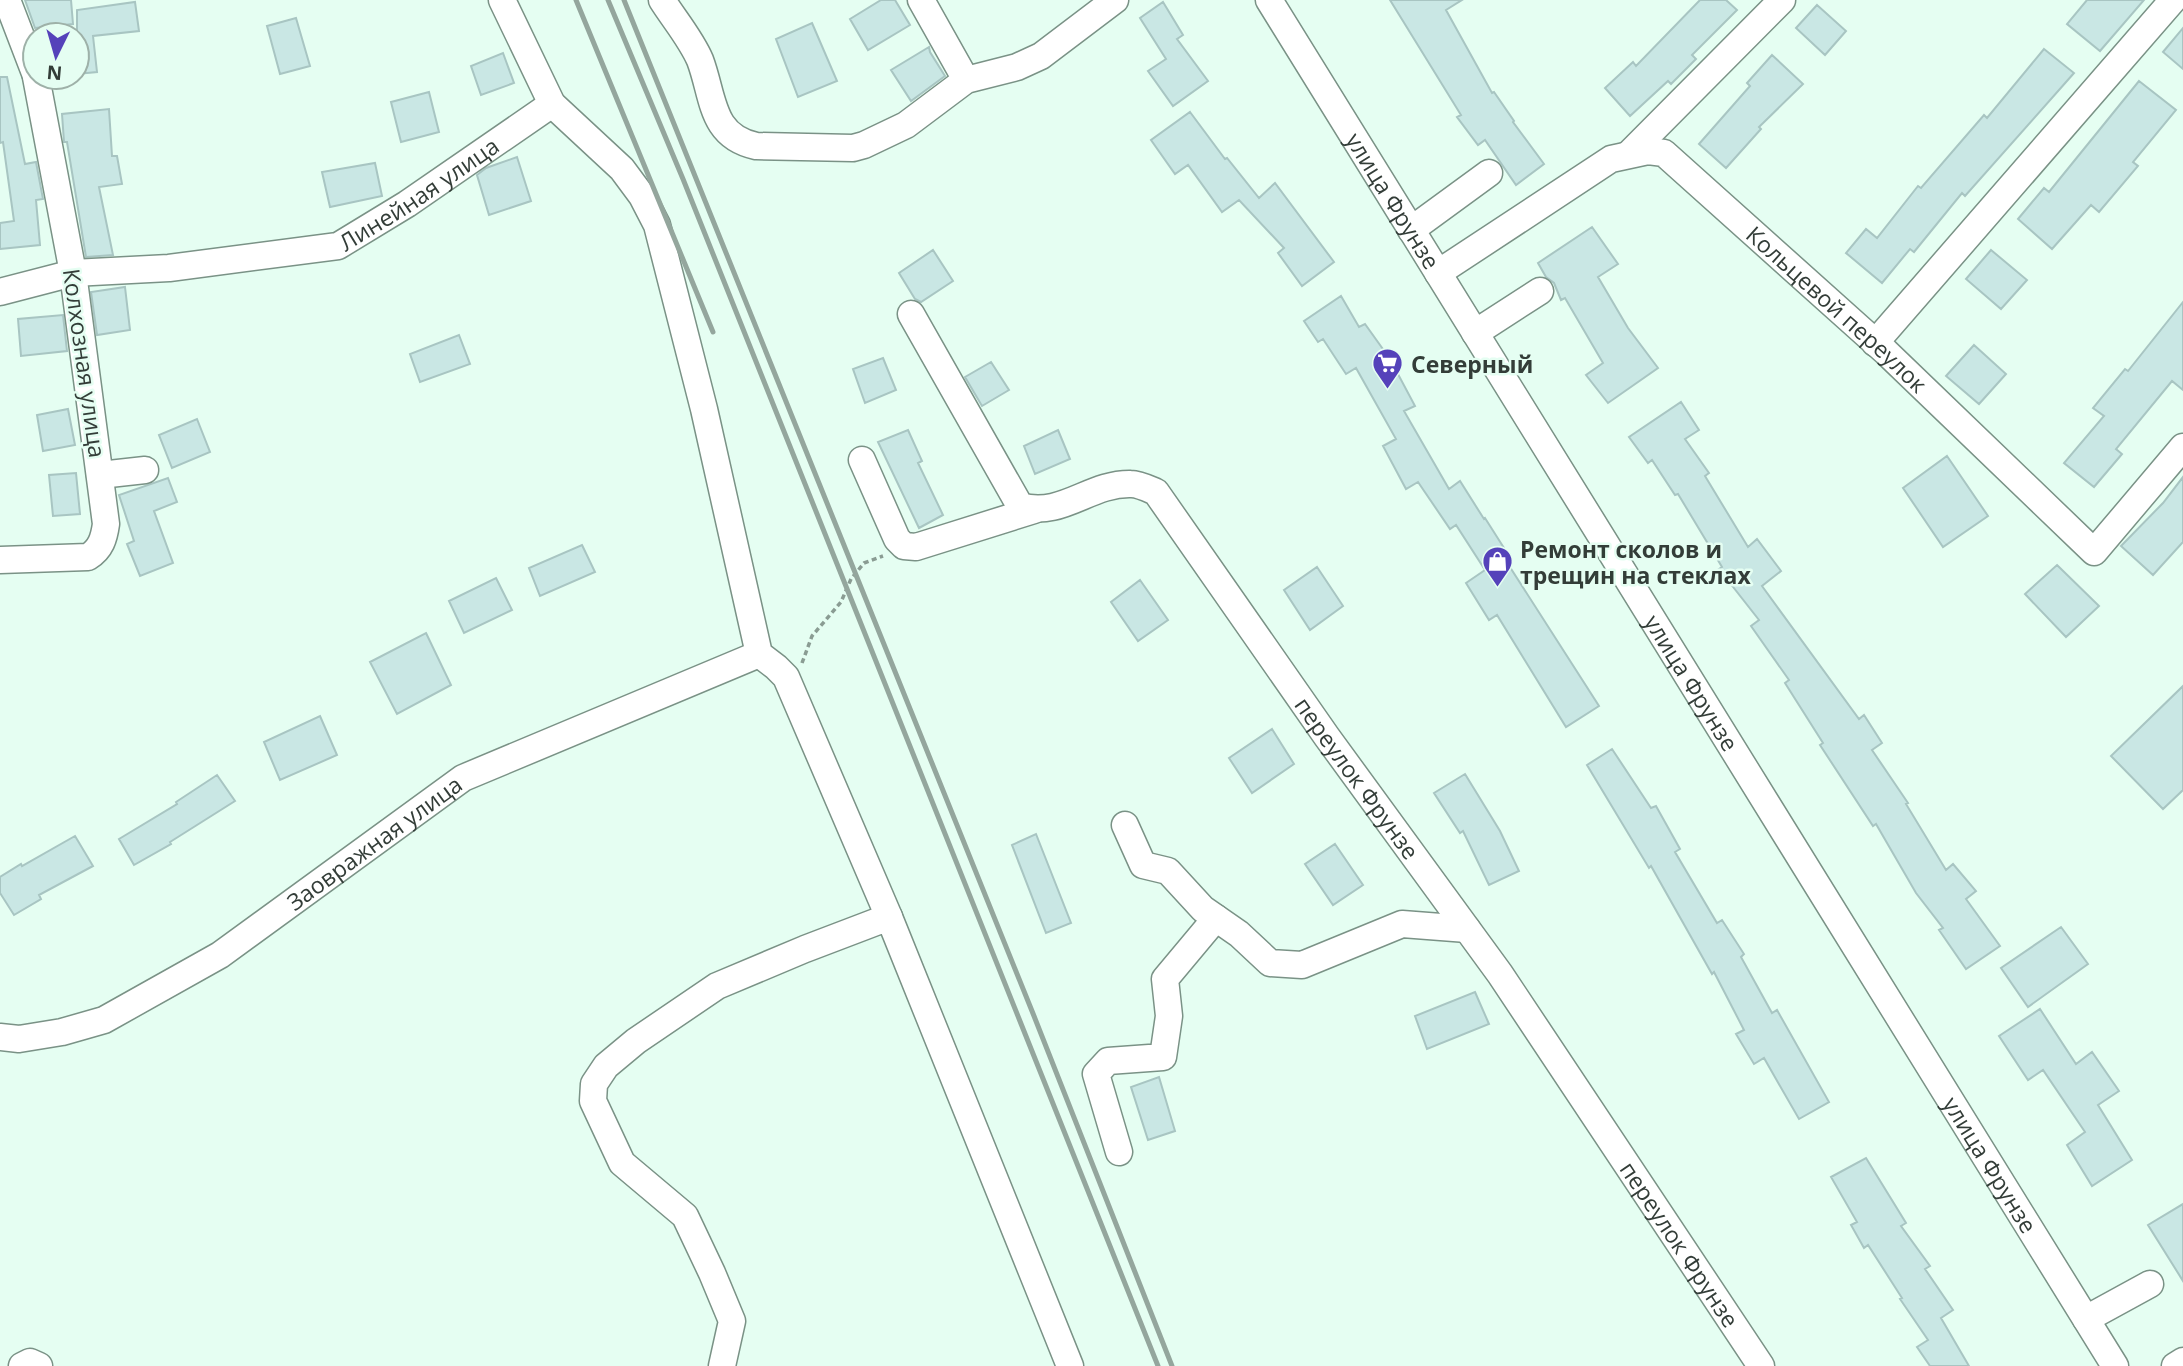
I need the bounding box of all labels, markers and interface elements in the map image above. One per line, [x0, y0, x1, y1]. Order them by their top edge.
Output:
north arrow [21, 21, 91, 91]
text: N [46, 59, 63, 87]
street label: улица Фрунзе [1339, 126, 1448, 275]
street label: Линейная улица [332, 130, 505, 258]
street label: Кольцевой переулок [1739, 218, 1935, 400]
street label: Колхозная улица [56, 266, 114, 460]
supermarket icon: Северный [1371, 347, 1405, 391]
place label: Северный [1411, 348, 1533, 380]
place label: Ремонт сколов и трещин на стеклах [1520, 533, 1751, 591]
shop icon: Ремонт сколов и трещин на стеклах [1480, 545, 1514, 589]
street label: улица Фрунзе [1637, 608, 1746, 757]
street label: переулок Фрунзе [1288, 690, 1427, 866]
street label: Заовражная улица [280, 768, 468, 917]
street label: улица Фрунзе [1936, 1090, 2045, 1239]
street label: переулок Фрунзе [1613, 1155, 1747, 1333]

